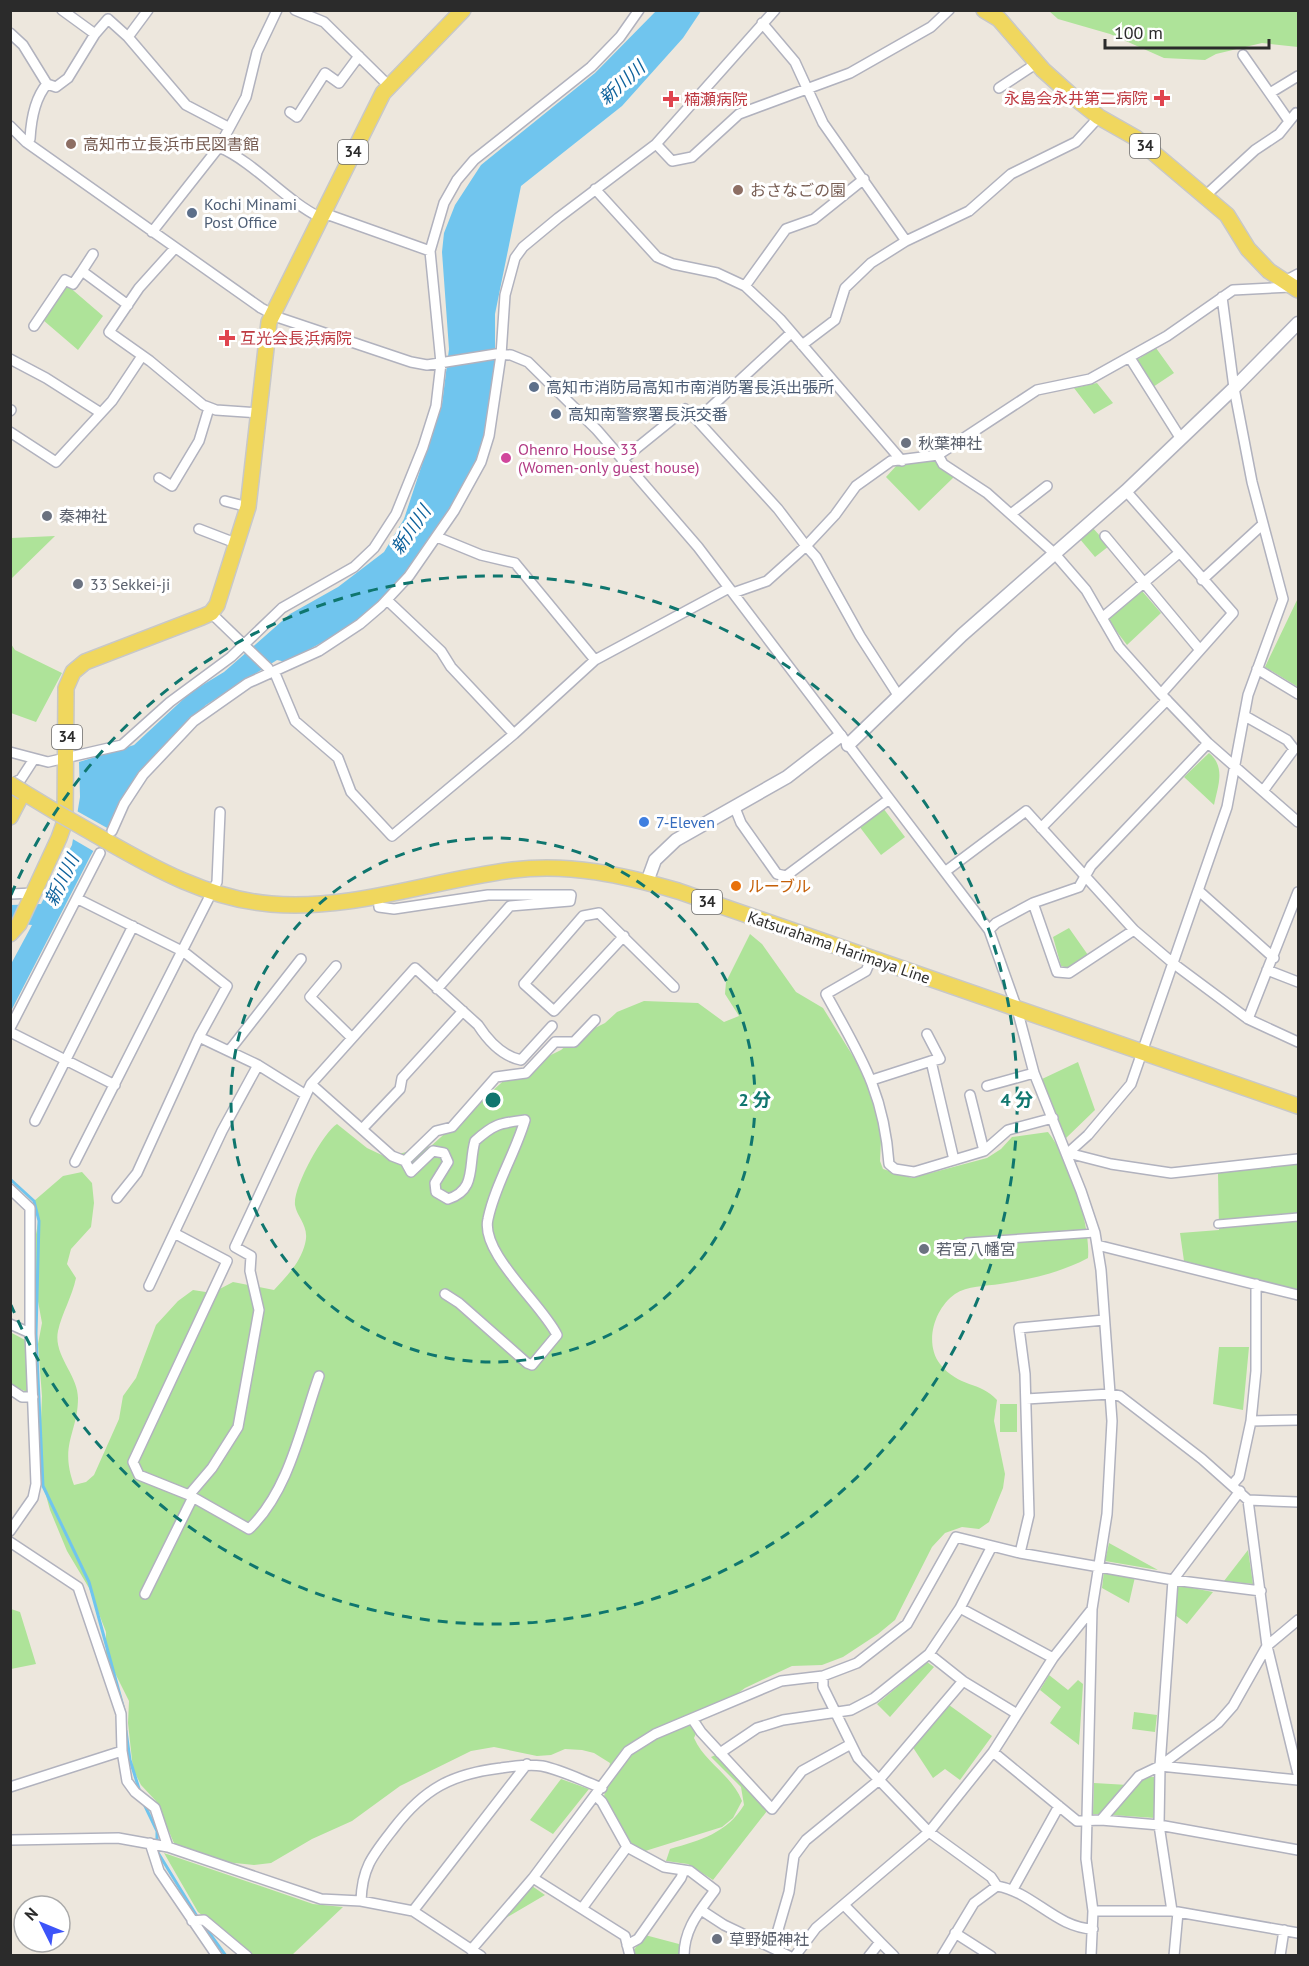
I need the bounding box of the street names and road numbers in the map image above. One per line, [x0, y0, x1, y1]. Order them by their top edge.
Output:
road number: 34 [1130, 134, 1160, 158]
road number: 34 [338, 140, 368, 164]
road number: 34 [52, 725, 82, 749]
road number: 34 [692, 890, 722, 914]
street label: Katsurahama Harimaya Line [745, 906, 933, 988]

